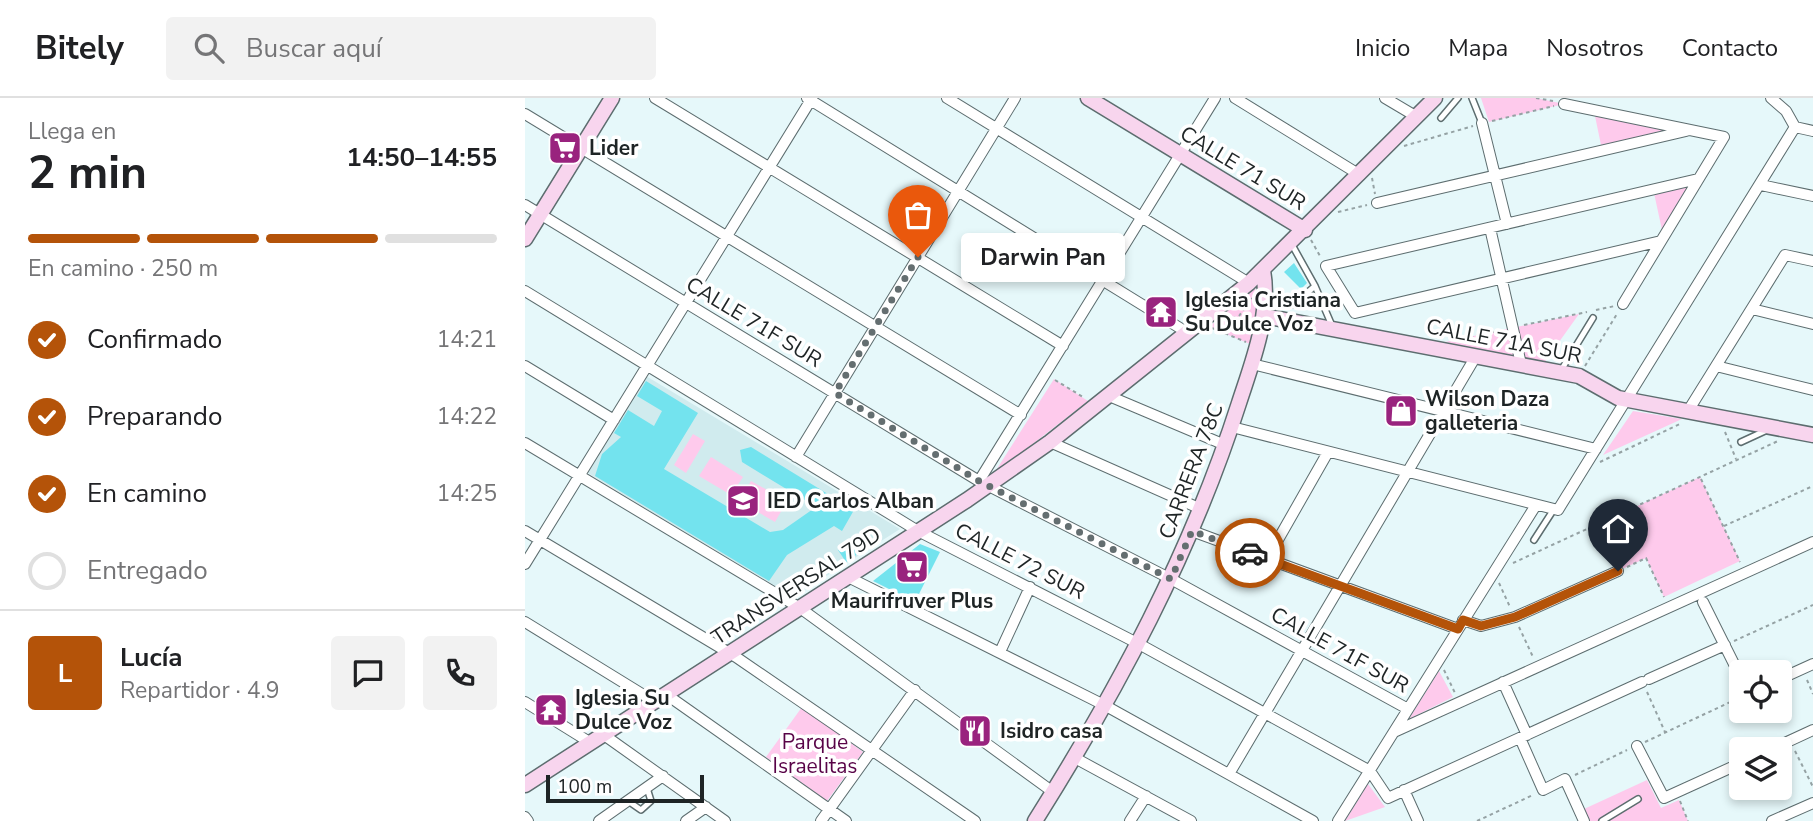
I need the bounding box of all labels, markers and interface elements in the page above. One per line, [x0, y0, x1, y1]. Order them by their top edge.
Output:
search box [166, 17, 656, 80]
text: Bitely [35, 26, 124, 71]
icon: search [190, 29, 228, 67]
text: Buscar aquí [246, 31, 382, 66]
text: Inicio [1355, 32, 1410, 64]
text: Mapa [1448, 32, 1508, 64]
text: Nosotros [1546, 32, 1644, 64]
text: Contacto [1682, 32, 1778, 64]
text: Llega en [28, 116, 116, 147]
street label: CALLE 71 SUR [1175, 119, 1311, 217]
supermarket icon: Lider [546, 129, 584, 167]
place label: Lider [589, 134, 639, 162]
text: 14:50–14:55 [346, 140, 497, 175]
text: 2 min [28, 141, 147, 204]
pin [888, 185, 948, 257]
icon: bag [899, 196, 937, 234]
callout: Darwin Pan [960, 232, 1125, 282]
text: Darwin Pan [980, 242, 1106, 273]
text: En camino · 250 m [28, 253, 218, 284]
street label: CALLE 71F SUR [681, 270, 827, 374]
place label: Iglesia Cristiana Su Dulce Voz [1185, 286, 1341, 338]
temple icon: Iglesia Cristiana Su Dulce Voz [1142, 293, 1180, 331]
street label: CALLE 71A SUR [1424, 312, 1584, 370]
icon: check [28, 321, 66, 359]
text: Confirmado [87, 322, 222, 357]
text: 14:21 [437, 324, 497, 355]
place label: Wilson Daza galleteria [1425, 385, 1549, 437]
shop icon: Wilson Daza galleteria [1382, 392, 1420, 430]
icon: check [28, 398, 66, 436]
text: Preparando [87, 399, 222, 434]
street label: CARRERA 78C [1152, 399, 1230, 543]
text: 14:22 [437, 401, 497, 432]
icon: check [28, 475, 66, 513]
text: En camino [87, 476, 207, 511]
text: 14:25 [437, 478, 497, 509]
school or university icon: IED Carlos Alban [724, 482, 762, 520]
place label: IED Carlos Alban [767, 487, 934, 515]
pin [1588, 499, 1648, 571]
icon: home [1599, 510, 1637, 548]
street label: CALLE 72 SUR [950, 516, 1090, 606]
courier [1215, 518, 1285, 588]
street label: TRANSVERSAL 79D [706, 521, 886, 651]
icon: car [1231, 534, 1269, 572]
supermarket icon: Maurifruver Plus [893, 548, 931, 586]
text: Entregado [87, 553, 208, 588]
place label: Maurifruver Plus [831, 587, 993, 615]
street label: CALLE 71F SUR [1266, 600, 1414, 700]
button: chat [331, 636, 405, 710]
button: phone [423, 636, 497, 710]
text: Lucía [120, 640, 183, 675]
text: L [58, 656, 72, 691]
map controls [1729, 660, 1792, 800]
button: locate [1729, 660, 1792, 723]
text: Repartidor · 4.9 [120, 675, 280, 706]
place label: Iglesia Su Dulce Voz [575, 684, 672, 736]
temple icon: Iglesia Su Dulce Voz [532, 691, 570, 729]
restaurant icon: Isidro casa [956, 712, 994, 750]
place label: Isidro casa [1000, 717, 1103, 745]
park label: Parque Israelitas [773, 728, 857, 780]
button: layers [1729, 737, 1792, 800]
scale bar [546, 772, 703, 804]
text: 100 m [557, 774, 612, 800]

